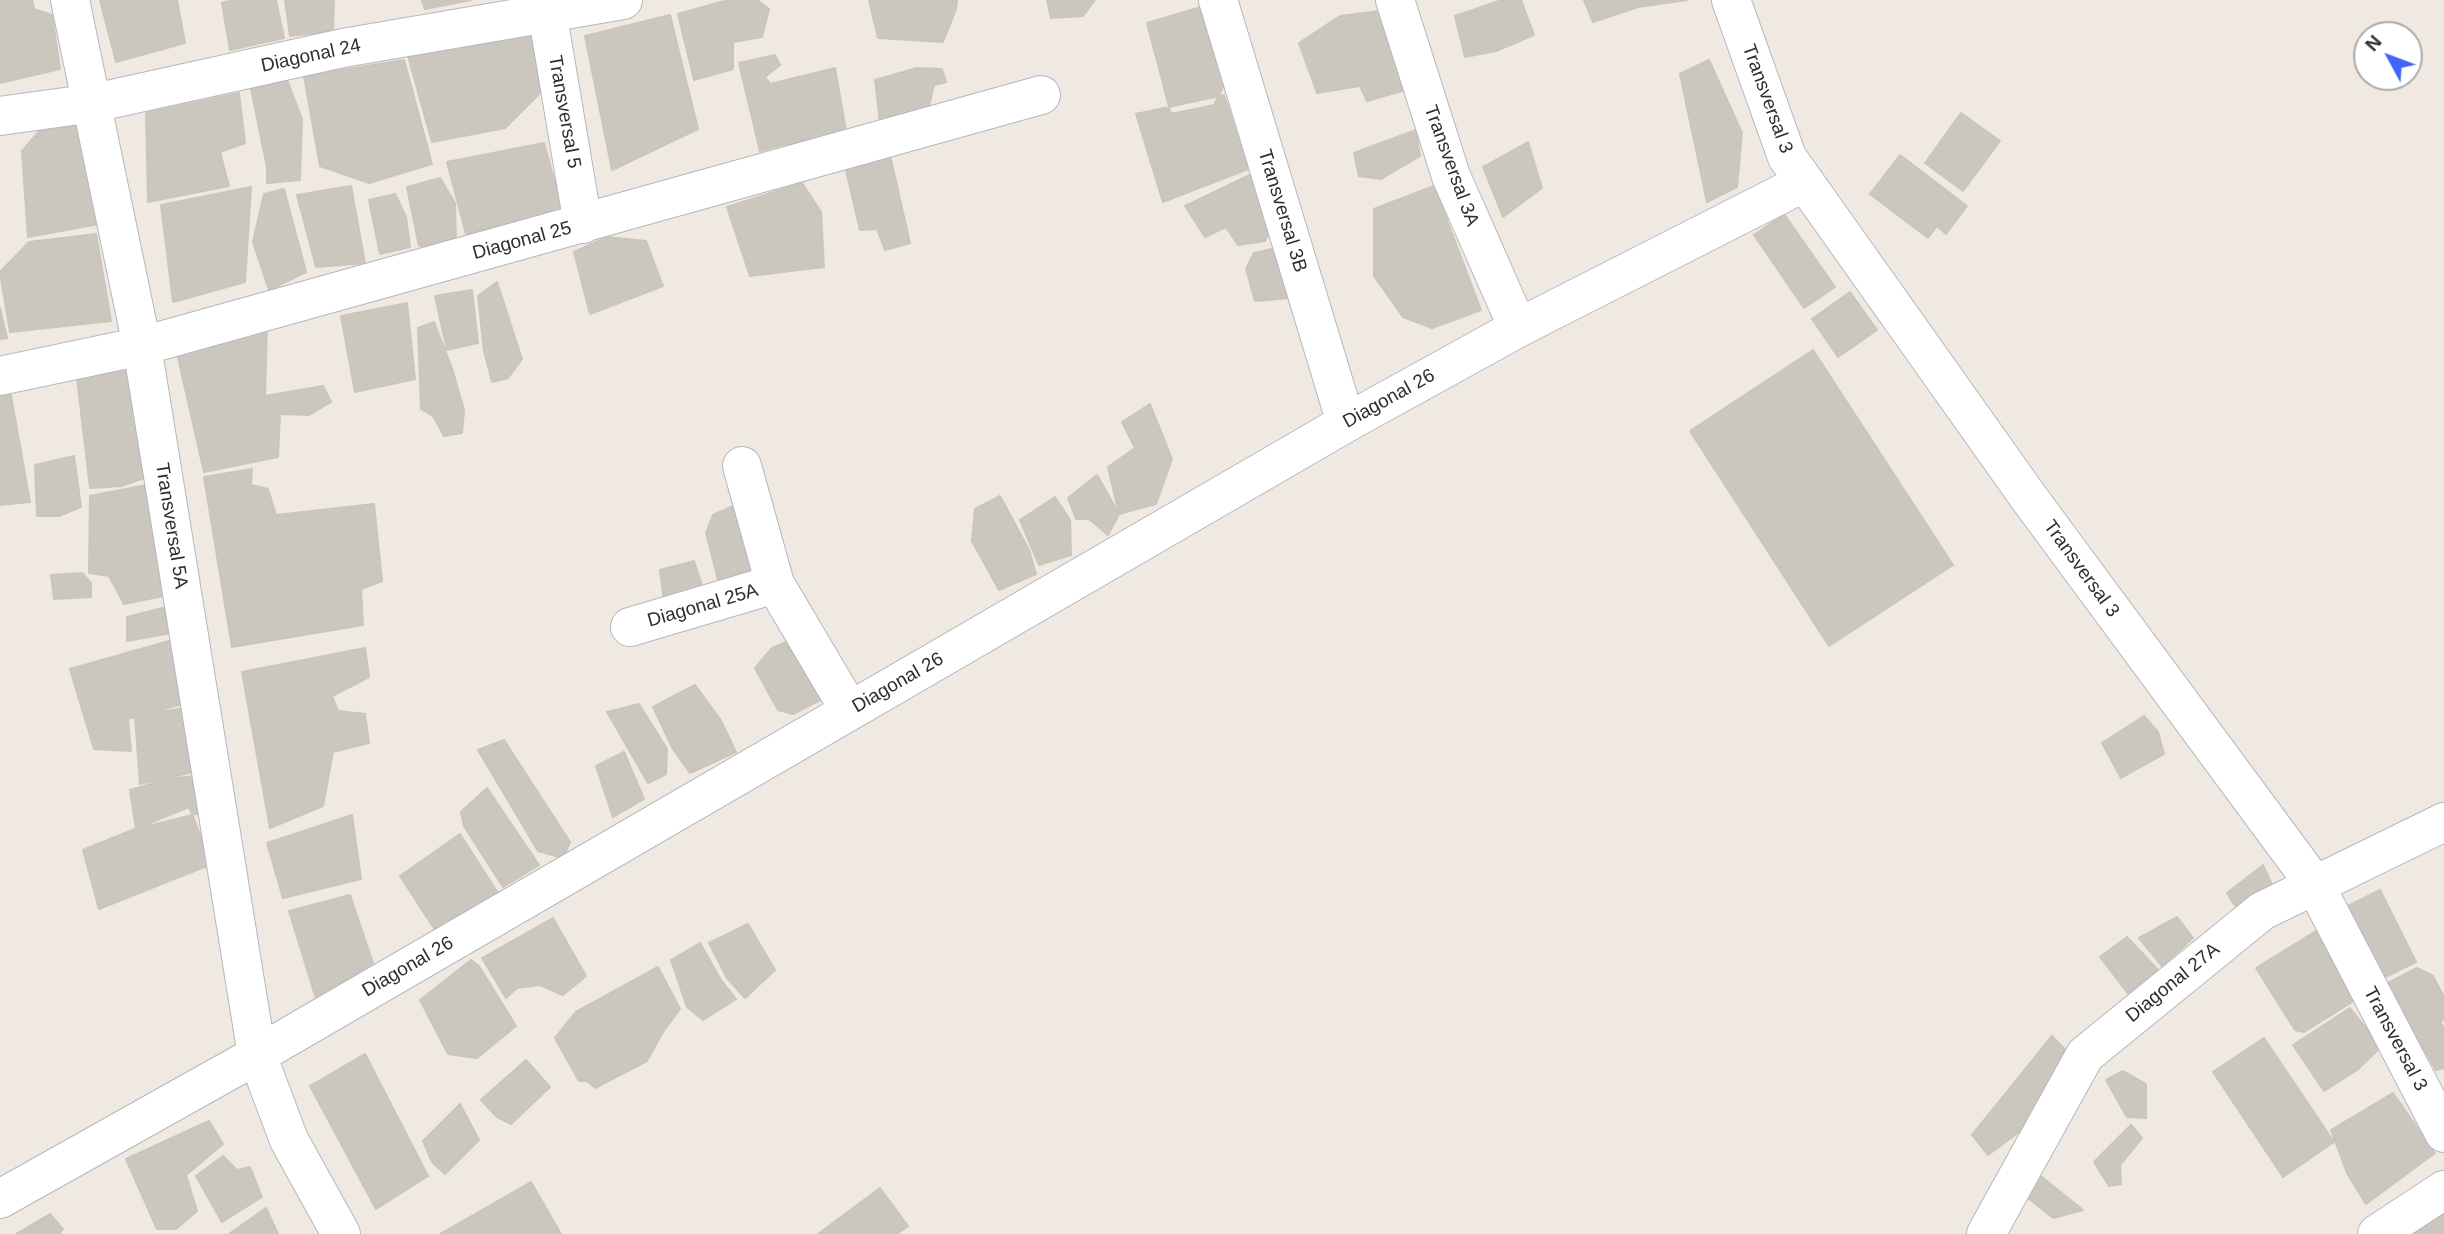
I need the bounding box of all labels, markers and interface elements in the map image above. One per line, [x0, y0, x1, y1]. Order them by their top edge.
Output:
north arrow [2353, 21, 2423, 91]
text: N [2361, 31, 2386, 55]
street label: Diagonal 24 [259, 34, 363, 78]
street label: Transversal 3 [1737, 41, 1797, 157]
street label: Transversal 5 [543, 54, 585, 170]
street label: Transversal 3A [1419, 102, 1483, 230]
street label: Transversal 3B [1253, 147, 1311, 275]
street label: Diagonal 25 [470, 217, 574, 265]
street label: Diagonal 26 [1339, 364, 1439, 434]
street label: Transversal 5A [150, 461, 192, 591]
street label: Transversal 3 [2038, 516, 2124, 622]
street label: Diagonal 25A [645, 579, 761, 633]
street label: Diagonal 26 [848, 648, 948, 718]
street label: Diagonal 26 [358, 932, 458, 1002]
street label: Diagonal 27A [2121, 938, 2225, 1028]
street label: Transversal 3 [2358, 983, 2432, 1095]

